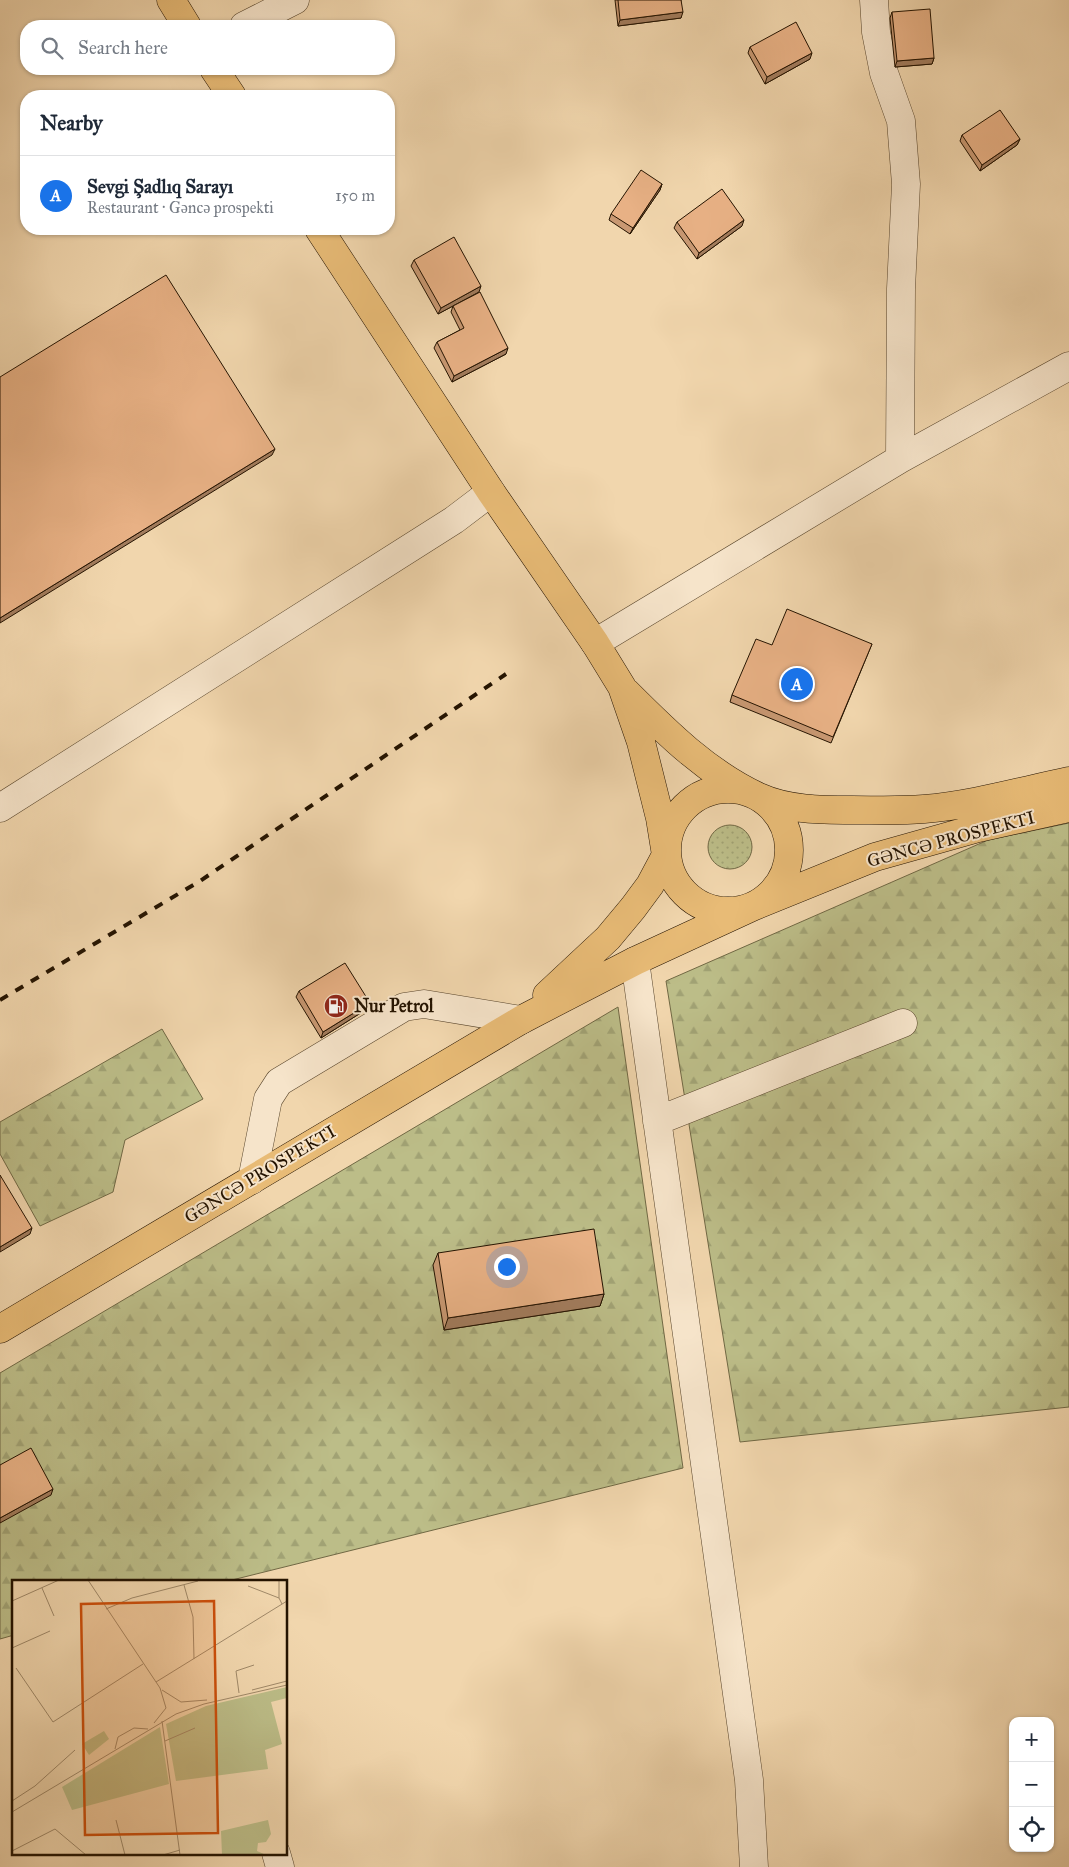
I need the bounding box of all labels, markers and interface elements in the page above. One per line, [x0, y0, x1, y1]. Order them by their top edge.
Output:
search box [20, 20, 395, 75]
icon: search [38, 34, 66, 62]
text: Search here [78, 36, 168, 59]
text: Nearby [40, 110, 103, 136]
text: Sevgi Şadlıq Sarayı [87, 175, 233, 198]
text: A [51, 186, 61, 205]
text: 150 m [335, 186, 375, 205]
text: Restaurant · Gəncə prospekti [87, 198, 274, 217]
pin: A [781, 665, 813, 703]
street label: GƏNCƏ PROSPEKTI [865, 806, 1038, 872]
fuel station icon: Nur Petrol [323, 993, 349, 1019]
place label: Nur Petrol [354, 995, 435, 1017]
street label: GƏNCƏ PROSPEKTI [180, 1120, 340, 1228]
your location [494, 1254, 520, 1280]
inset map [12, 1580, 288, 1854]
map controls [1009, 1717, 1054, 1852]
button: + [1009, 1717, 1054, 1762]
button: − [1009, 1762, 1054, 1807]
button: locate [1009, 1807, 1054, 1852]

